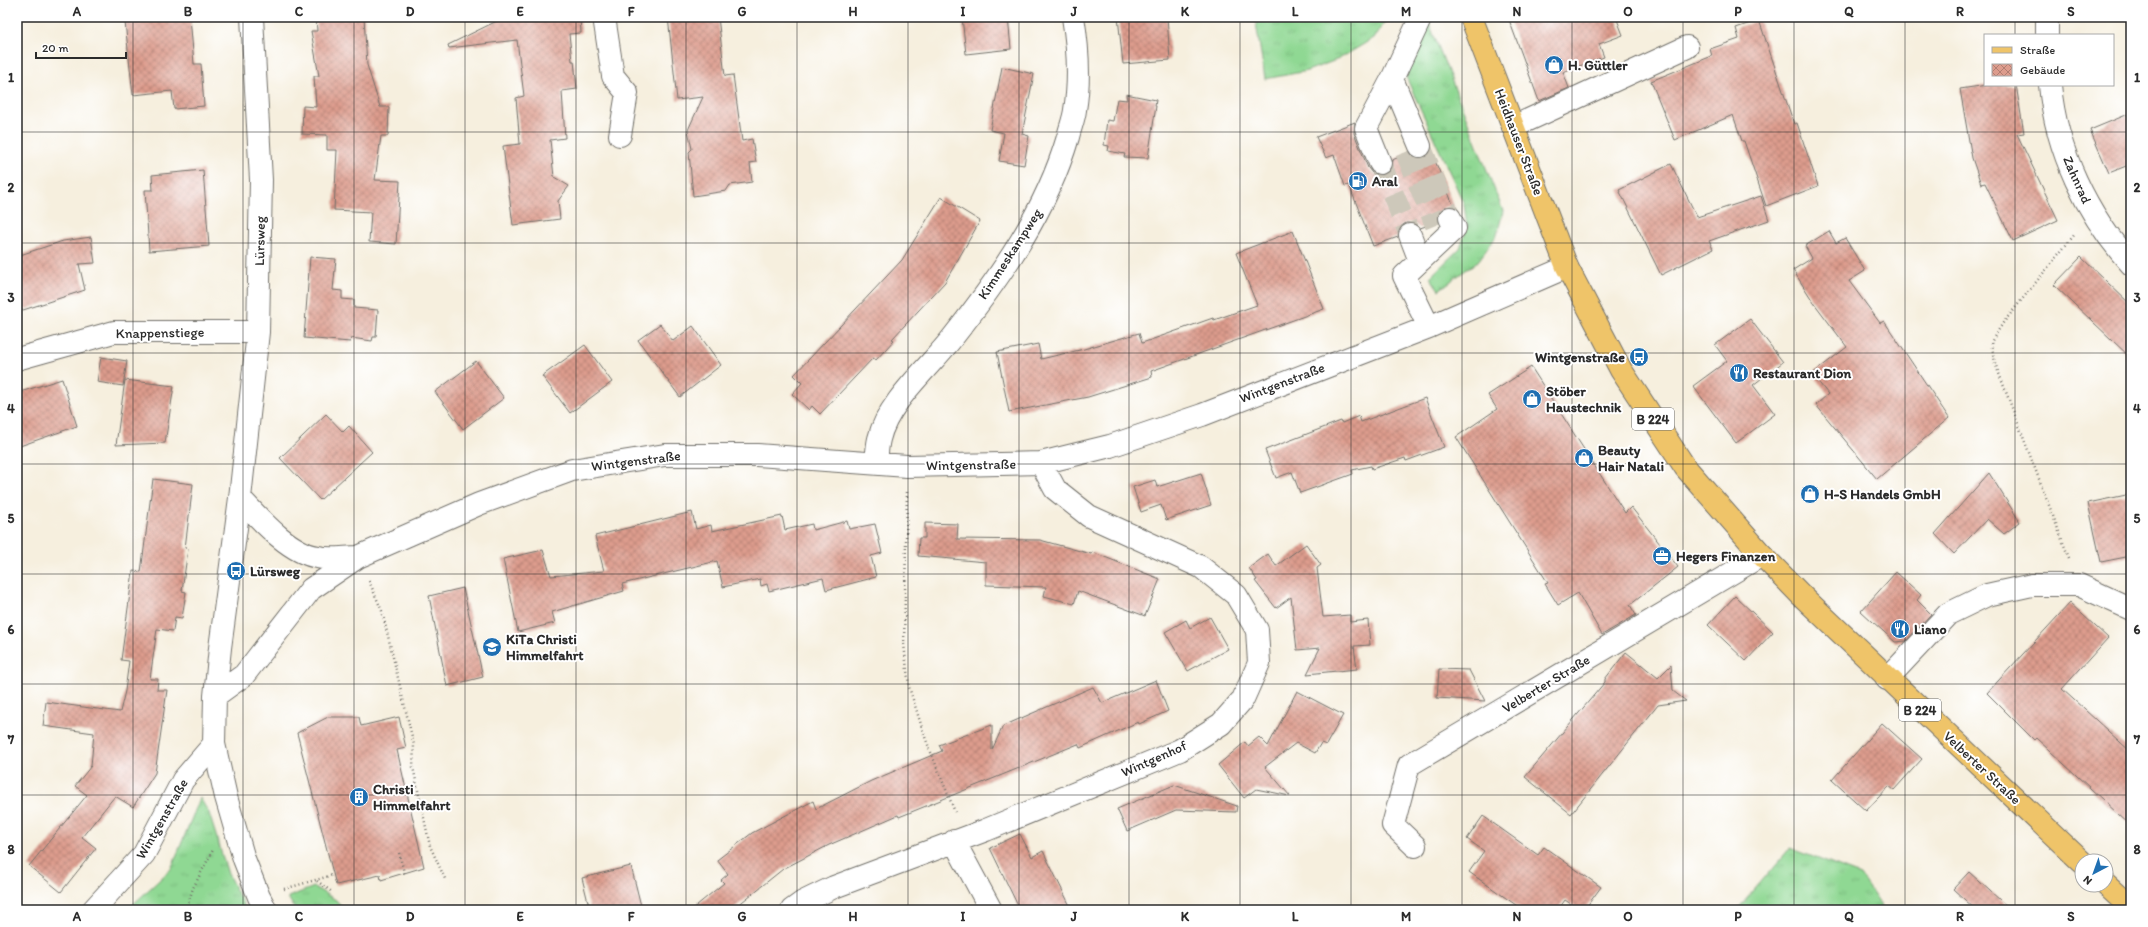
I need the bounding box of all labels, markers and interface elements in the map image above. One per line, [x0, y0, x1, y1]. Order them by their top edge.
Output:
text: A [72, 4, 82, 19]
text: B [184, 4, 193, 19]
text: C [295, 4, 304, 19]
text: D [406, 4, 415, 19]
text: E [516, 4, 524, 19]
text: F [628, 4, 635, 19]
text: G [738, 4, 747, 19]
text: H [849, 4, 858, 19]
text: I [961, 4, 966, 19]
text: J [1070, 4, 1078, 19]
text: K [1181, 4, 1190, 19]
text: L [1292, 4, 1299, 19]
text: M [1401, 4, 1411, 19]
text: N [1513, 4, 1522, 19]
text: O [1623, 4, 1633, 19]
text: P [1734, 4, 1742, 19]
text: Q [1844, 4, 1854, 19]
text: R [1956, 4, 1964, 19]
text: S [2067, 4, 2075, 19]
scale bar [36, 34, 126, 60]
legend [1984, 34, 2114, 86]
text: 20 m [42, 41, 69, 55]
text: Straße [2020, 43, 2055, 57]
shop icon: H. Güttler [1543, 54, 1565, 76]
place label: H. Güttler [1568, 57, 1628, 74]
text: Gebäude [2020, 63, 2065, 77]
text: 1 [8, 70, 14, 85]
text: 1 [2134, 70, 2140, 85]
street label: Heidhauser Straße [1491, 86, 1547, 198]
street label: Zahnrad [2059, 154, 2095, 207]
fuel station icon: Aral [1347, 170, 1369, 192]
place label: Aral [1371, 173, 1399, 190]
text: 2 [8, 180, 15, 195]
text: 2 [2134, 180, 2141, 195]
street label: Kimmeskampweg [974, 205, 1046, 303]
street label: Lürsweg [251, 215, 269, 266]
text: 3 [7, 290, 15, 305]
text: 3 [2133, 290, 2141, 305]
street label: Knappenstiege [116, 324, 205, 342]
bus stop icon: Wintgenstraße [1628, 346, 1650, 368]
place label: Wintgenstraße [1535, 349, 1625, 366]
street label: Wintgenstraße [1237, 359, 1327, 407]
restaurant icon: Restaurant Dion [1728, 362, 1750, 384]
place label: Restaurant Dion [1753, 365, 1851, 382]
place label: Stöber Haustechnik [1546, 383, 1622, 416]
shop icon: Stöber Haustechnik [1521, 388, 1543, 410]
text: 4 [7, 401, 15, 416]
text: 4 [2133, 401, 2141, 416]
road number: B 224 [1632, 408, 1674, 430]
place label: Beauty Hair Natali [1598, 442, 1664, 475]
street label: Wintgenstraße [590, 447, 682, 475]
shop icon: Beauty Hair Natali [1573, 447, 1595, 469]
street label: Wintgenstraße [926, 456, 1016, 474]
shop icon: H-S Handels GmbH [1799, 483, 1821, 505]
place label: H-S Handels GmbH [1824, 486, 1941, 503]
text: 5 [8, 511, 15, 526]
text: 5 [2134, 511, 2141, 526]
office icon: Hegers Finanzen [1651, 545, 1673, 567]
place label: Hegers Finanzen [1676, 548, 1775, 565]
bus stop icon: Lürsweg [225, 560, 247, 582]
place label: Lürsweg [250, 563, 301, 580]
restaurant icon: Liano [1889, 618, 1911, 640]
place label: Liano [1914, 621, 1947, 638]
text: 6 [8, 622, 15, 637]
text: 6 [2134, 622, 2141, 637]
place label: KiTa Christi Himmelfahrt [506, 631, 584, 664]
school or university icon: KiTa Christi Himmelfahrt [481, 636, 503, 658]
street label: Velberter Straße [1499, 651, 1593, 717]
road number: B 224 [1899, 699, 1941, 721]
street label: Velberter Straße [1940, 728, 2024, 808]
text: 7 [7, 732, 15, 747]
text: 7 [2133, 732, 2141, 747]
street label: Wintgenhof [1119, 737, 1190, 781]
street label: Wintgenstraße [132, 775, 192, 862]
place label: Christi Himmelfahrt [373, 781, 451, 814]
building icon: Christi Himmelfahrt [348, 786, 370, 808]
text: 8 [7, 842, 15, 857]
text: 8 [2133, 842, 2141, 857]
north arrow [2074, 853, 2114, 893]
text: N [2081, 873, 2095, 888]
text: A [72, 909, 82, 924]
text: B [184, 909, 193, 924]
text: C [295, 909, 304, 924]
text: D [406, 909, 415, 924]
text: E [516, 909, 524, 924]
text: F [628, 909, 635, 924]
text: G [738, 909, 747, 924]
text: H [849, 909, 858, 924]
text: I [961, 909, 966, 924]
text: J [1070, 909, 1078, 924]
text: K [1181, 909, 1190, 924]
text: L [1292, 909, 1299, 924]
text: M [1401, 909, 1411, 924]
text: N [1513, 909, 1522, 924]
text: O [1623, 909, 1633, 924]
text: P [1734, 909, 1742, 924]
text: Q [1844, 909, 1854, 924]
text: R [1956, 909, 1964, 924]
text: S [2067, 909, 2075, 924]

